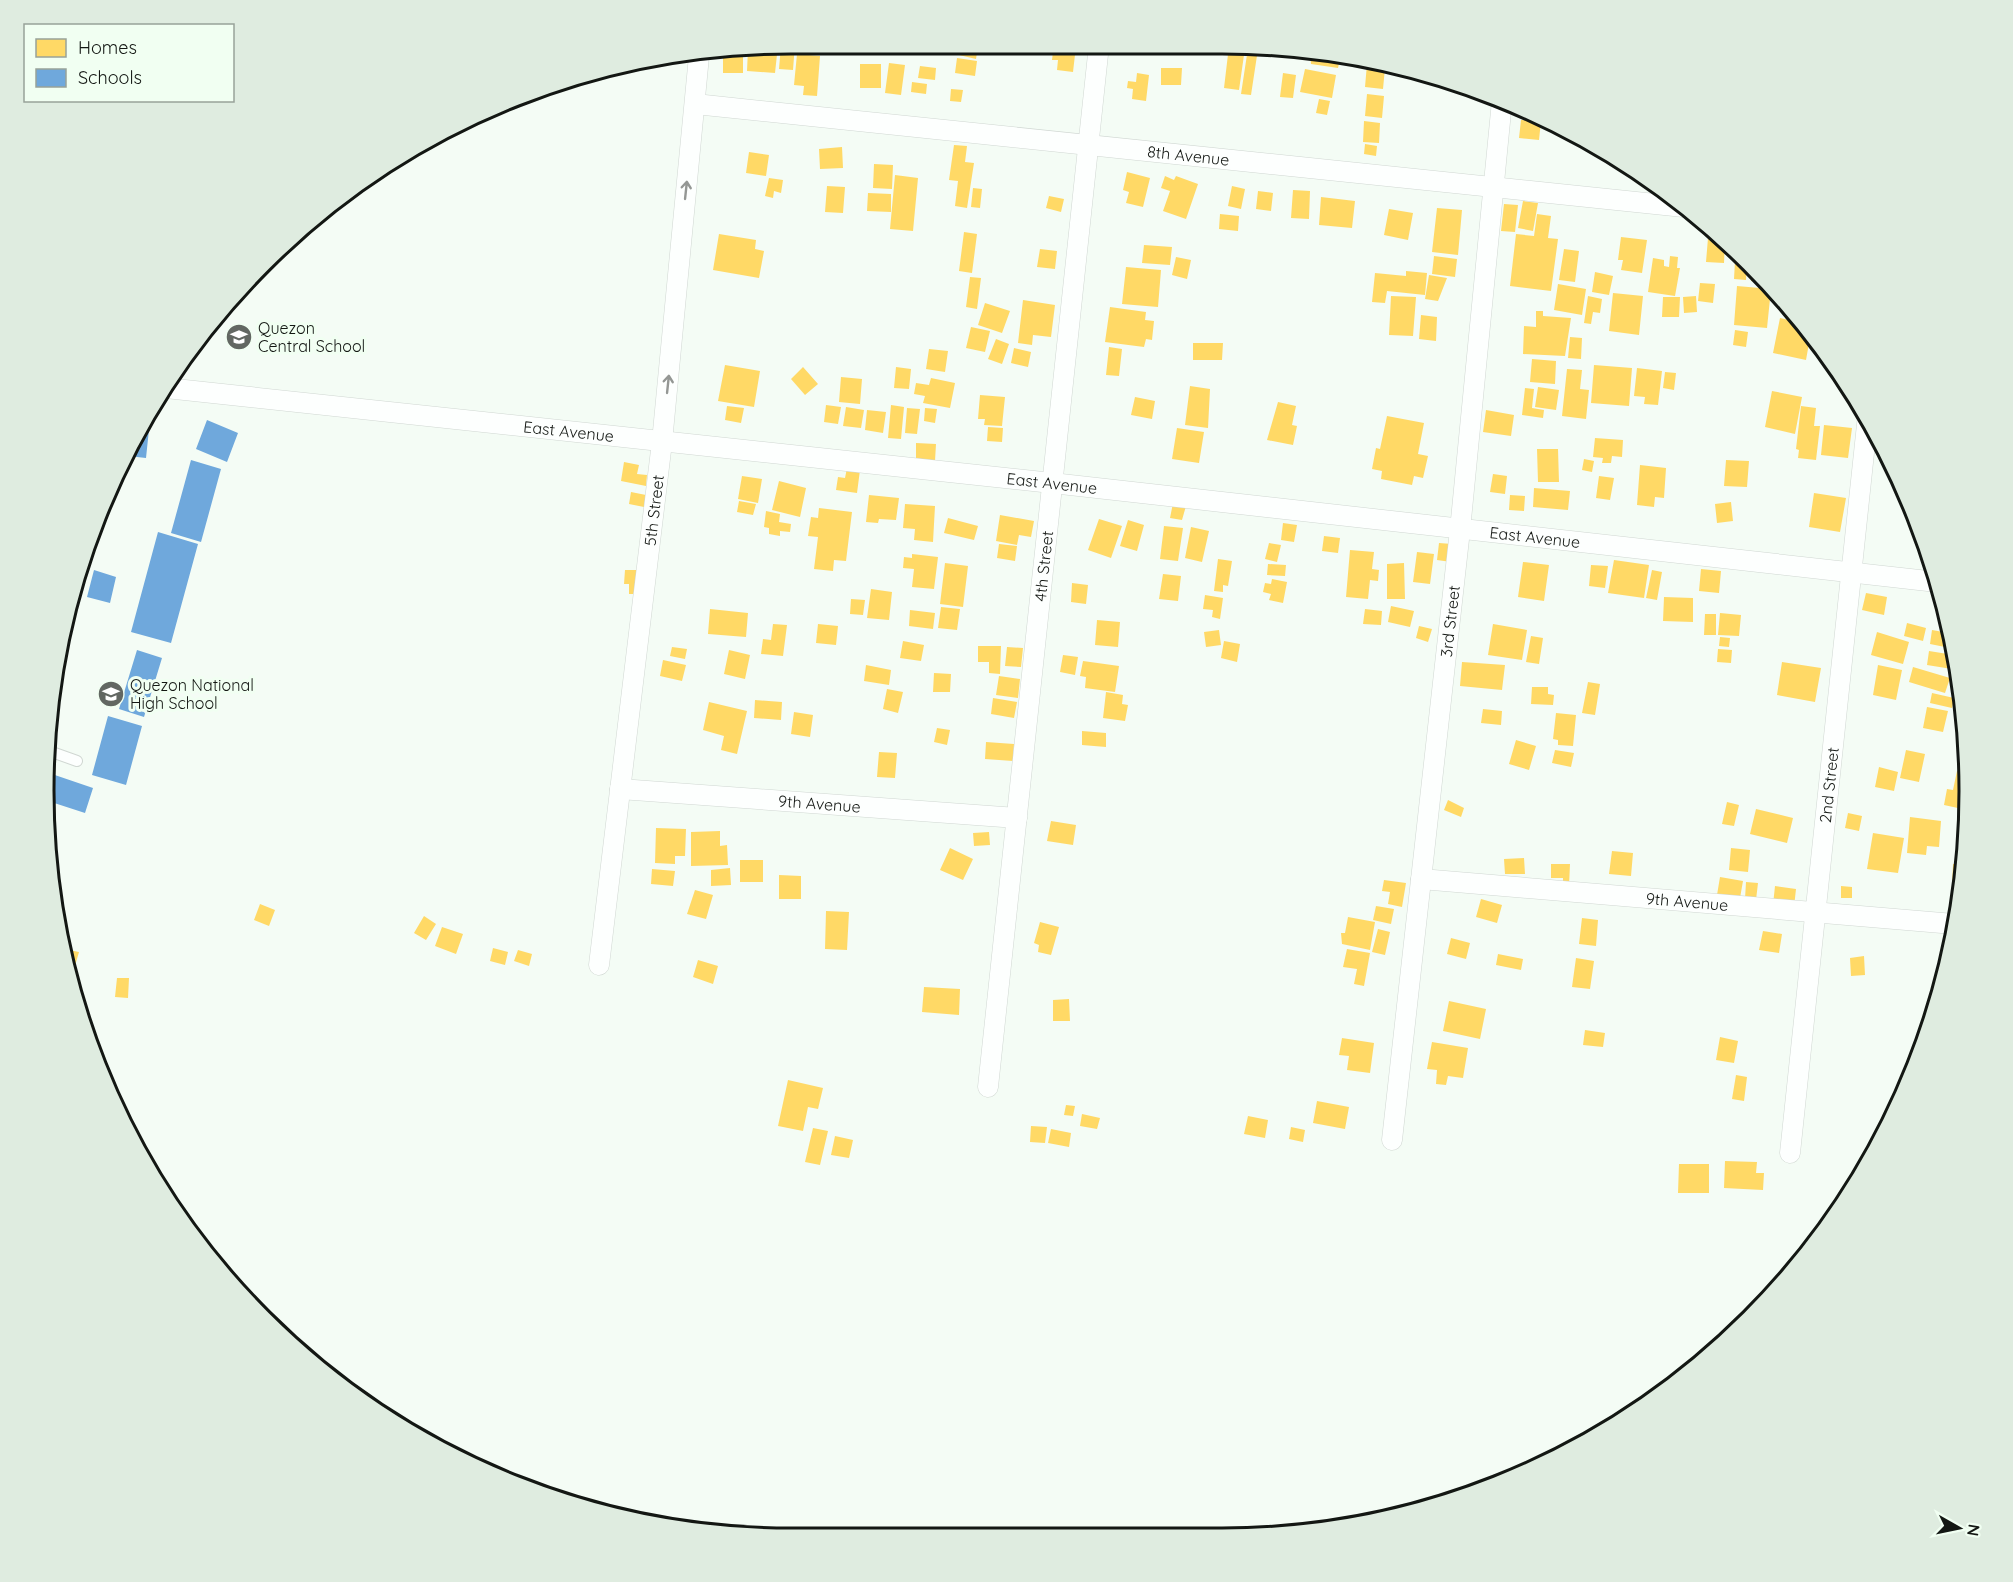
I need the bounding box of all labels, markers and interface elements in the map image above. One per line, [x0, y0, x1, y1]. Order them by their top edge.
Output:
legend [24, 24, 234, 102]
text: Homes [78, 36, 137, 59]
text: Schools [78, 66, 142, 89]
street label: 8th Avenue [1146, 141, 1230, 170]
one-way arrow [681, 181, 692, 201]
place label: Quezon Central School [258, 318, 365, 356]
school or university icon: Quezon Central School [224, 322, 254, 352]
one-way arrow [663, 375, 674, 395]
street label: East Avenue [522, 416, 615, 446]
street label: East Avenue [1006, 468, 1098, 498]
street label: 5th Street [640, 474, 668, 547]
street label: East Avenue [1489, 522, 1581, 552]
street label: 4th Street [1030, 530, 1057, 602]
street label: 3rd Street [1436, 584, 1464, 658]
place label: Quezon National High School [130, 675, 254, 713]
school or university icon: Quezon National High School [96, 679, 126, 709]
street label: 2nd Street [1815, 746, 1843, 824]
street label: 9th Avenue [778, 791, 861, 817]
street label: 9th Avenue [1645, 888, 1729, 915]
north arrow [1929, 1498, 1989, 1558]
text: N [1963, 1523, 1985, 1538]

